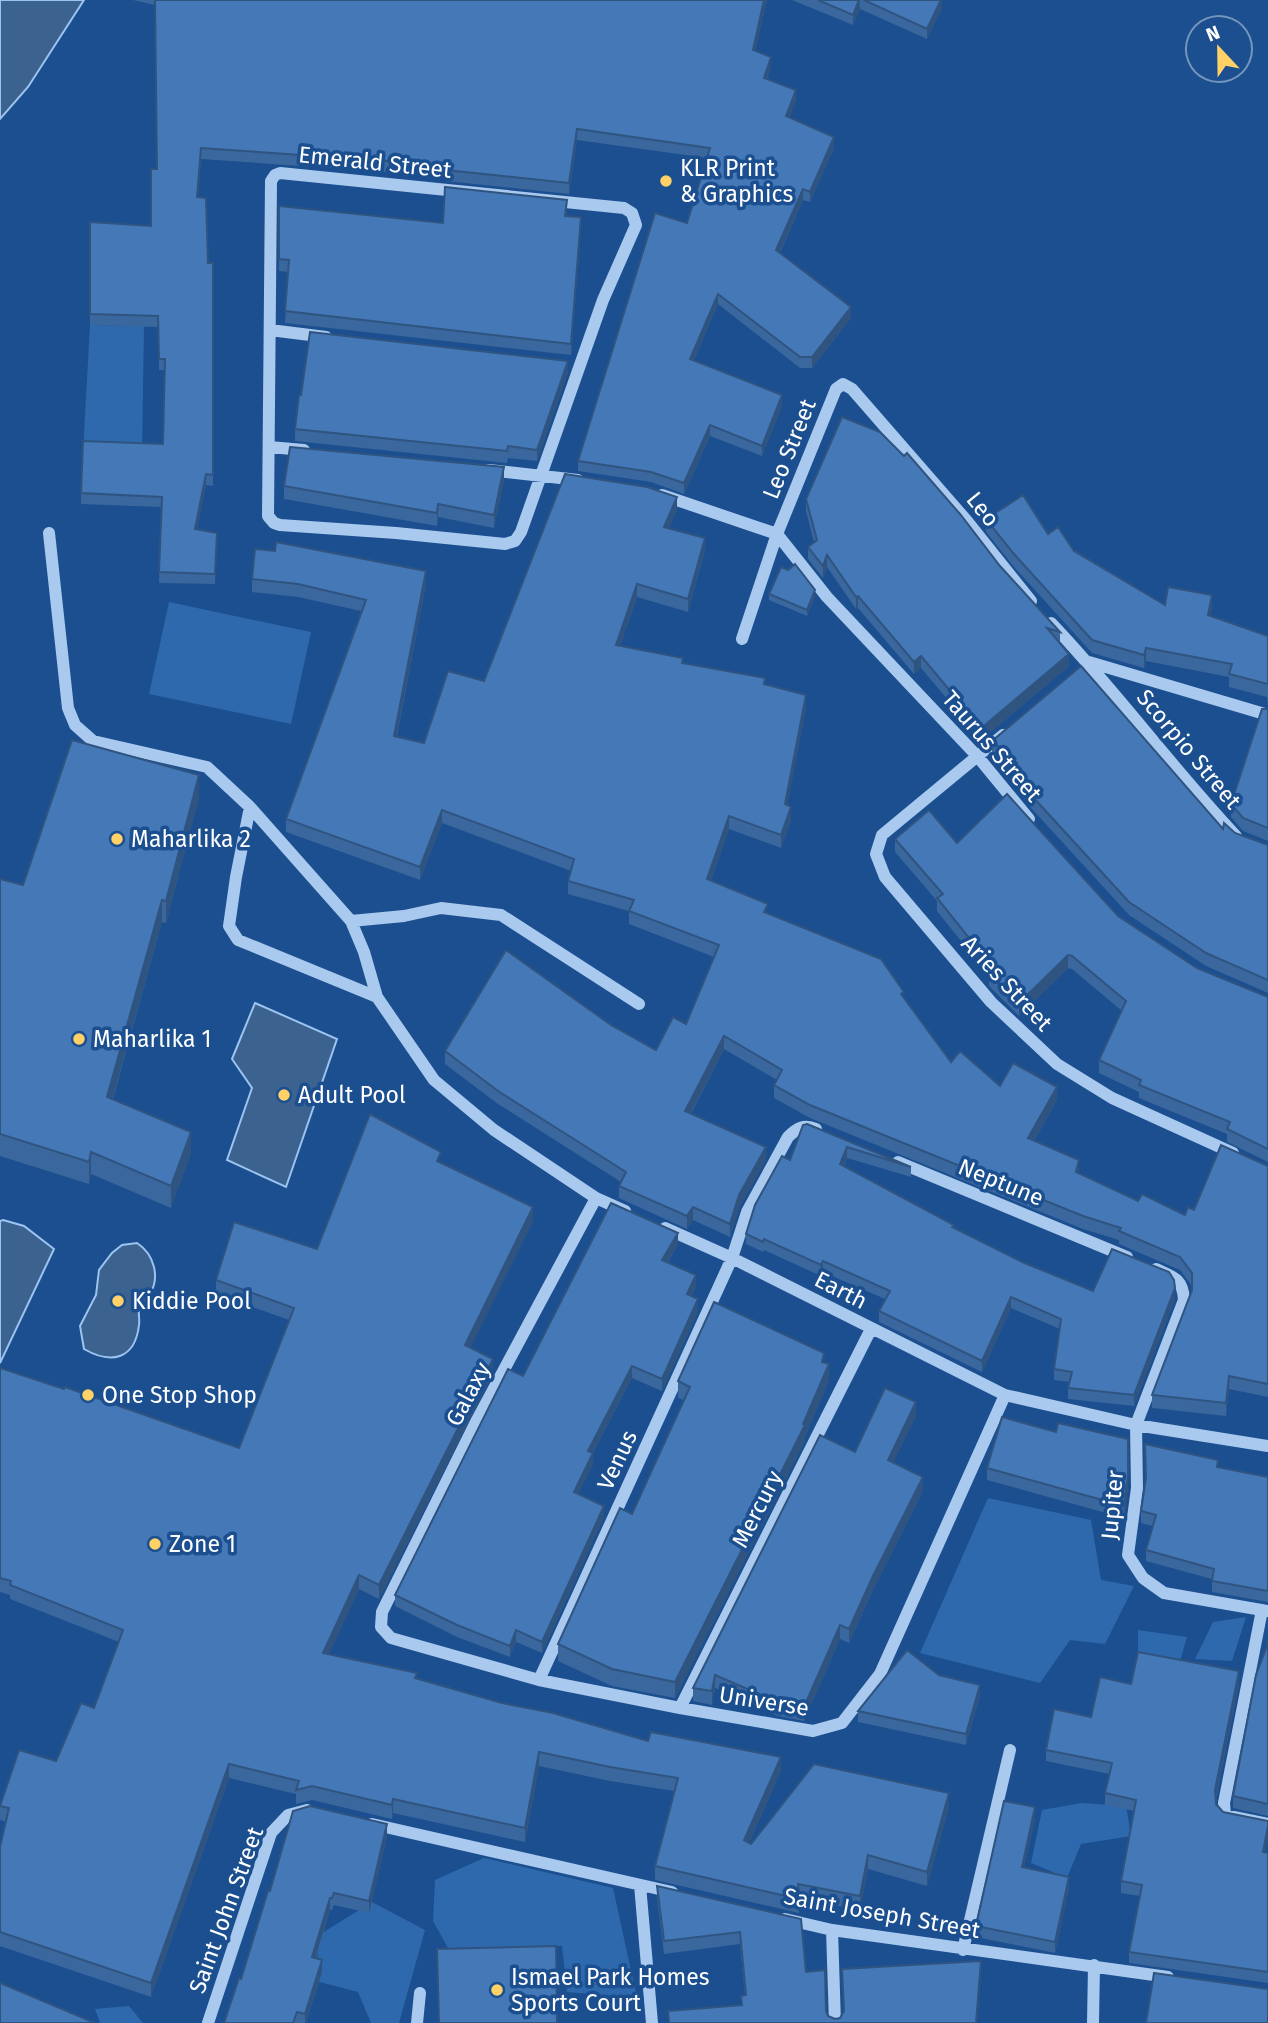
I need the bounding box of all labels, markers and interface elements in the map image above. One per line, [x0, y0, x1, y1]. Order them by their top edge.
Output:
north arrow [1184, 14, 1254, 84]
text: N [1203, 21, 1223, 47]
street label: Emerald Street [297, 140, 454, 184]
place label: KLR Print & Graphics [680, 154, 793, 208]
marker: KLR Print & Graphics [658, 173, 674, 189]
street label: Leo Street [756, 394, 822, 503]
street label: Leo [961, 486, 1005, 532]
street label: Scorpio Street [1131, 684, 1248, 815]
street label: Taurus Street [936, 685, 1048, 808]
place label: Maharlika 2 [131, 825, 251, 853]
marker: Maharlika 2 [109, 831, 125, 847]
street label: Aries Street [956, 929, 1059, 1037]
place label: Maharlika 1 [93, 1025, 212, 1053]
marker: Maharlika 1 [71, 1031, 87, 1047]
place label: Adult Pool [298, 1081, 406, 1109]
marker: Adult Pool [276, 1087, 292, 1103]
street label: Neptune [954, 1152, 1048, 1212]
street label: Earth [810, 1265, 872, 1315]
place label: Kiddie Pool [132, 1287, 251, 1315]
marker: Kiddie Pool [110, 1293, 126, 1309]
street label: Galaxy [440, 1357, 497, 1431]
place label: One Stop Shop [102, 1381, 257, 1409]
marker: One Stop Shop [80, 1387, 96, 1403]
street label: Venus [591, 1426, 643, 1494]
street label: Mercury [726, 1465, 789, 1552]
street label: Jupiter [1095, 1469, 1129, 1541]
place label: Zone 1 [169, 1530, 236, 1558]
marker: Zone 1 [147, 1536, 163, 1552]
street label: Universe [717, 1680, 811, 1722]
street label: Saint John Street [183, 1822, 269, 1997]
street label: Saint Joseph Street [782, 1882, 983, 1944]
place label: Ismael Park Homes Sports Court [511, 1963, 710, 2017]
marker: Ismael Park Homes Sports Court [489, 1982, 505, 1998]

